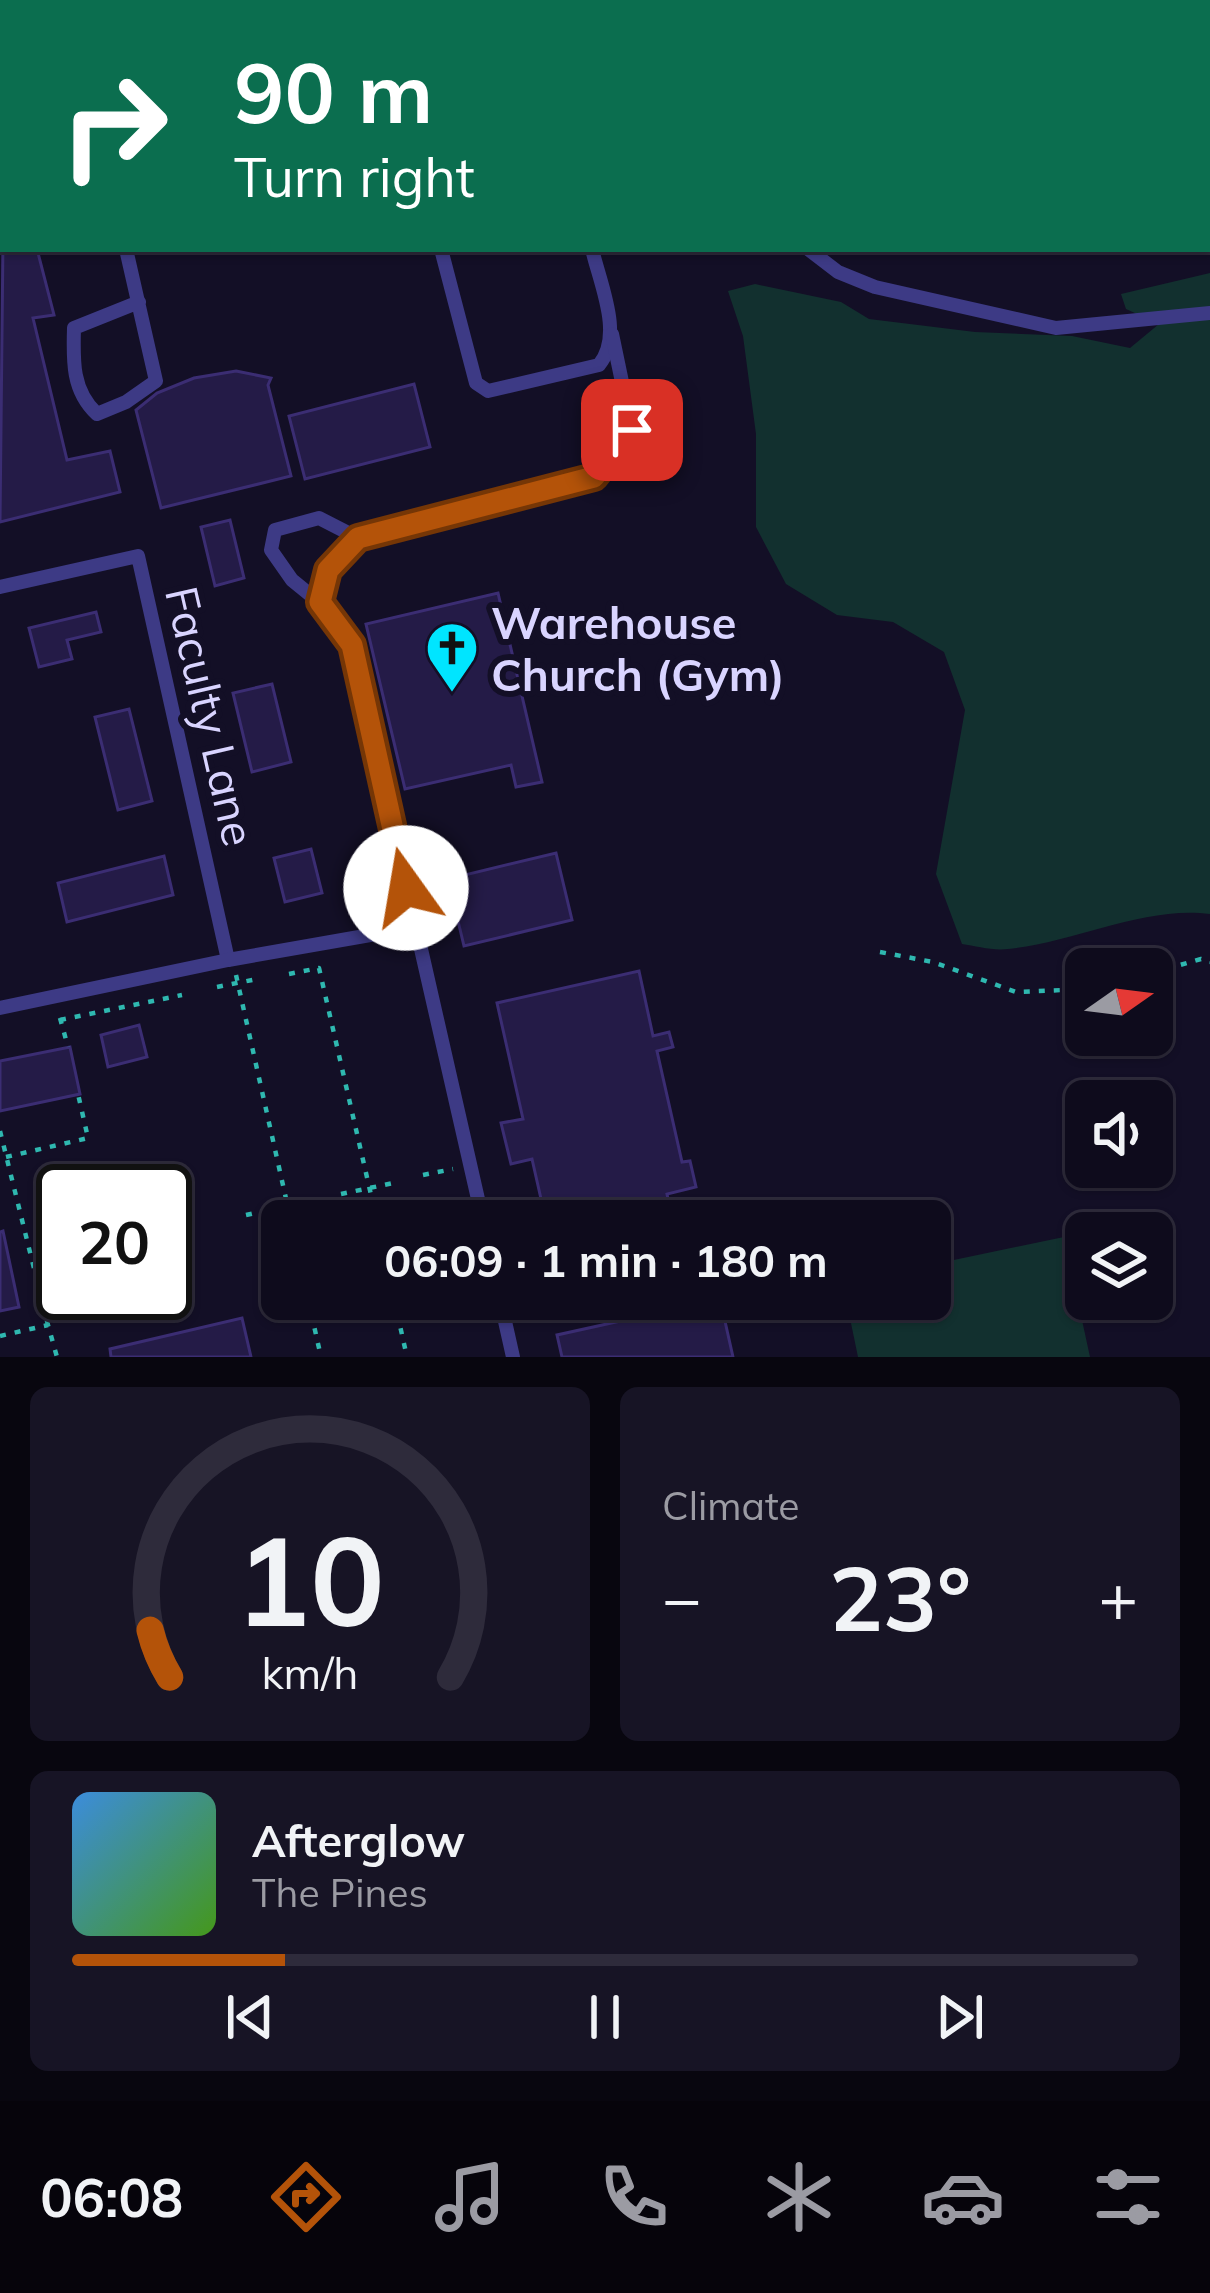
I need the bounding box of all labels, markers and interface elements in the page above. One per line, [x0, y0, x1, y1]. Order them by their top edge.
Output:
text: 90 m [234, 39, 433, 144]
icon: right [36, 48, 192, 204]
text: Turn right [234, 143, 475, 211]
pin [581, 379, 683, 481]
icon: arrive [599, 397, 665, 463]
street label: Faculty Lane [154, 581, 268, 851]
place label: Warehouse Church (Gym) [491, 594, 785, 702]
church icon: Warehouse Church (Gym) [424, 620, 480, 694]
position arrow [343, 825, 469, 951]
north arrow [1065, 948, 1173, 1056]
map controls [1065, 948, 1173, 1320]
button: sound [1065, 1080, 1173, 1188]
speed limit sign: 20 [36, 1164, 192, 1320]
button: layers [1065, 1212, 1173, 1320]
text: 06:09 · 1 min · 180 m [384, 1232, 828, 1288]
text: Climate [662, 1481, 800, 1530]
text: 10 [235, 1501, 385, 1657]
text: 23° [829, 1541, 971, 1654]
text: − [662, 1556, 702, 1639]
text: + [1098, 1556, 1138, 1639]
text: km/h [261, 1646, 359, 1700]
text: Afterglow [252, 1812, 465, 1868]
text: The Pines [252, 1868, 428, 1917]
icon: previous [217, 1984, 283, 2050]
icon: pause [572, 1984, 638, 2050]
icon: next [927, 1984, 993, 2050]
icon: directions [264, 2155, 348, 2239]
icon: music [428, 2155, 512, 2239]
icon: phone [592, 2155, 676, 2239]
icon: climate [757, 2155, 841, 2239]
icon: car [921, 2155, 1005, 2239]
icon: filters [1086, 2155, 1170, 2239]
text: 06:08 [40, 2163, 183, 2231]

